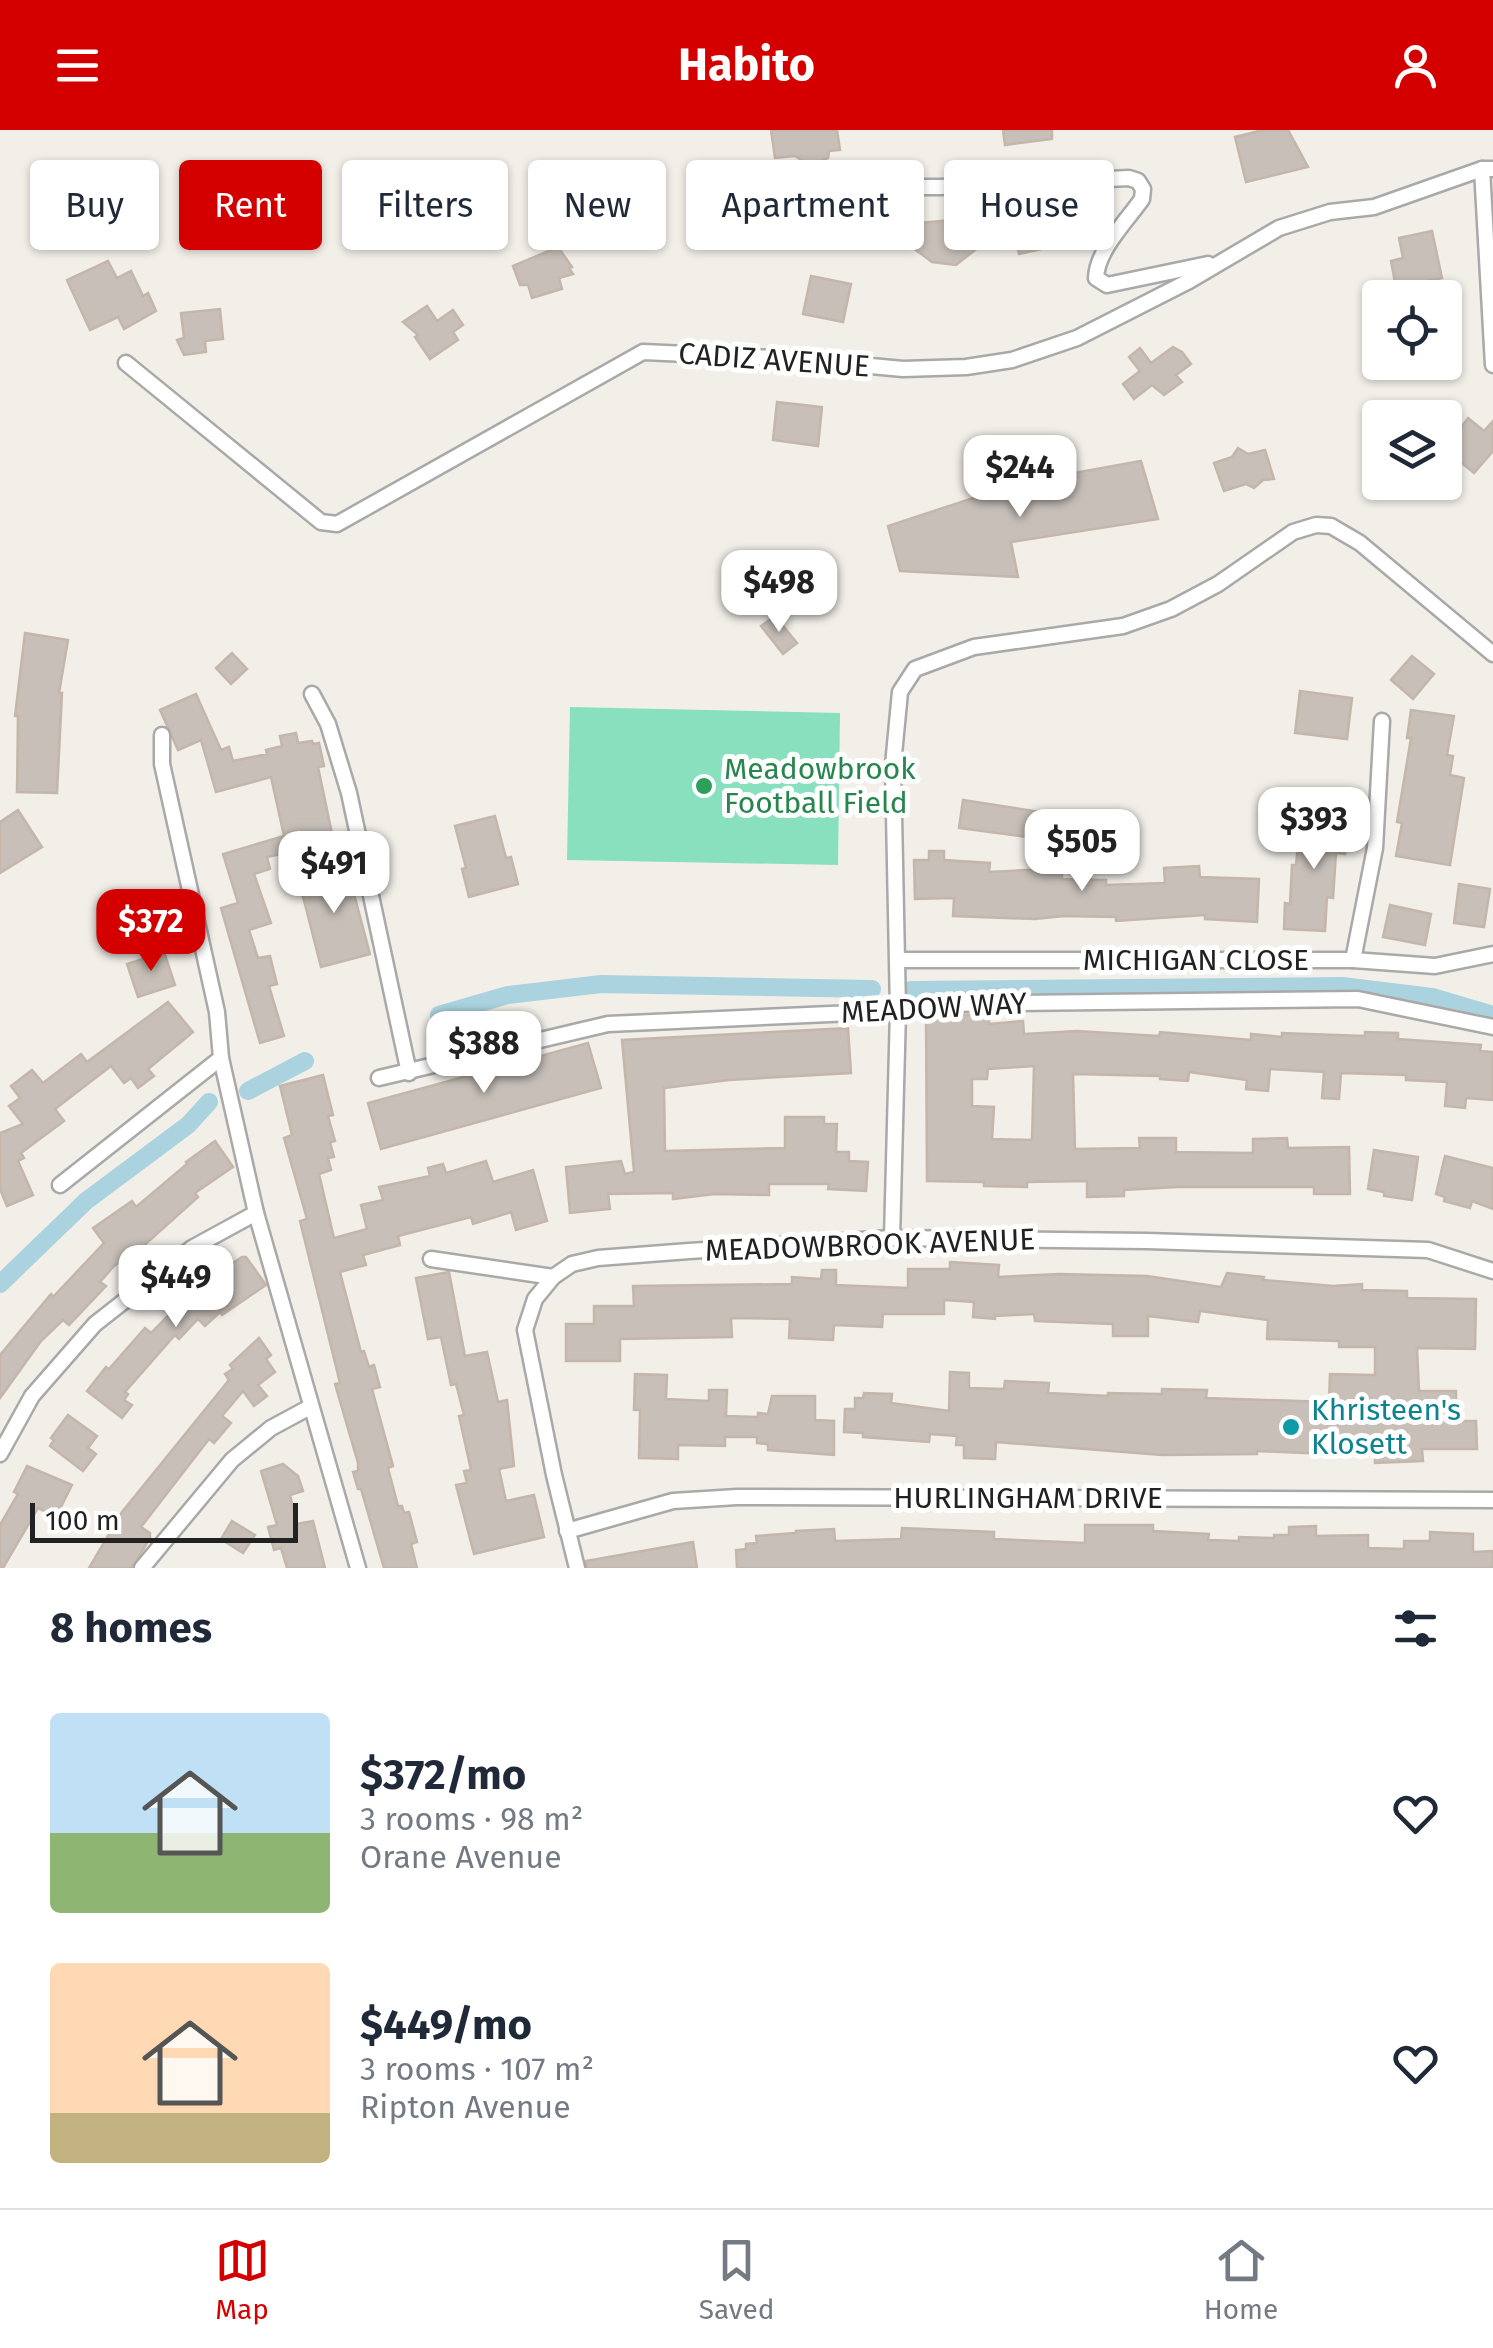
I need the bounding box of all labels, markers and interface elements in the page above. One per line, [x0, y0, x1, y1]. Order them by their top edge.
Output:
icon: menu [50, 38, 105, 93]
text: Habito [678, 38, 815, 92]
icon: person [1388, 38, 1443, 93]
chip: Buy [30, 160, 159, 250]
chip: Rent [179, 160, 322, 250]
chip: Filters [342, 160, 508, 250]
chip: New [528, 160, 666, 250]
chip: Apartment [686, 160, 924, 250]
chip: House [944, 160, 1114, 250]
map controls [1362, 280, 1462, 500]
button: locate [1362, 280, 1462, 380]
street label: CADIZ AVENUE [677, 335, 871, 385]
button: layers [1362, 400, 1462, 500]
pin: $244 [961, 435, 1079, 520]
text: $244 [985, 448, 1055, 486]
pin: $498 [720, 550, 838, 635]
text: $498 [743, 563, 815, 601]
place label: Meadowbrook Football Field [724, 751, 916, 821]
marker: Meadowbrook Football Field [693, 775, 715, 797]
pin: $393 [1255, 787, 1373, 872]
text: $393 [1280, 800, 1348, 838]
pin: $505 [1023, 809, 1141, 894]
text: $505 [1047, 822, 1117, 860]
pin: $491 [275, 831, 393, 916]
text: $491 [300, 844, 368, 882]
pin: $372 [92, 889, 210, 974]
text: $372 [118, 902, 184, 940]
street label: MICHIGAN CLOSE [1083, 942, 1309, 978]
street label: MEADOW WAY [840, 985, 1029, 1031]
pin: $388 [425, 1011, 543, 1096]
text: $388 [448, 1024, 520, 1062]
street label: MEADOWBROOK AVENUE [704, 1221, 1036, 1269]
pin: $449 [117, 1245, 235, 1330]
text: $449 [140, 1258, 212, 1296]
place label: Khristeen's Klosett [1311, 1392, 1461, 1462]
marker: Khristeen's Klosett [1280, 1416, 1302, 1438]
street label: HURLINGHAM DRIVE [893, 1480, 1163, 1516]
scale bar [30, 1498, 298, 1542]
text: 100 m [45, 1504, 120, 1537]
icon: filters [1388, 1601, 1443, 1656]
text: 8 homes [50, 1603, 212, 1653]
text: $372/mo [360, 1750, 526, 1800]
icon: home [130, 1753, 250, 1873]
icon: heart [1388, 1786, 1443, 1841]
text: 3 rooms · 98 m² [360, 1800, 583, 1838]
text: Orane Avenue [360, 1838, 562, 1876]
text: $449/mo [360, 2000, 532, 2050]
icon: home [130, 2003, 250, 2123]
icon: heart [1388, 2036, 1443, 2091]
text: 3 rooms · 107 m² [360, 2050, 594, 2088]
text: Ripton Avenue [360, 2088, 571, 2126]
tab: Map [215, 2233, 270, 2326]
tab: Saved [699, 2233, 775, 2326]
tab: Home [1204, 2233, 1278, 2326]

